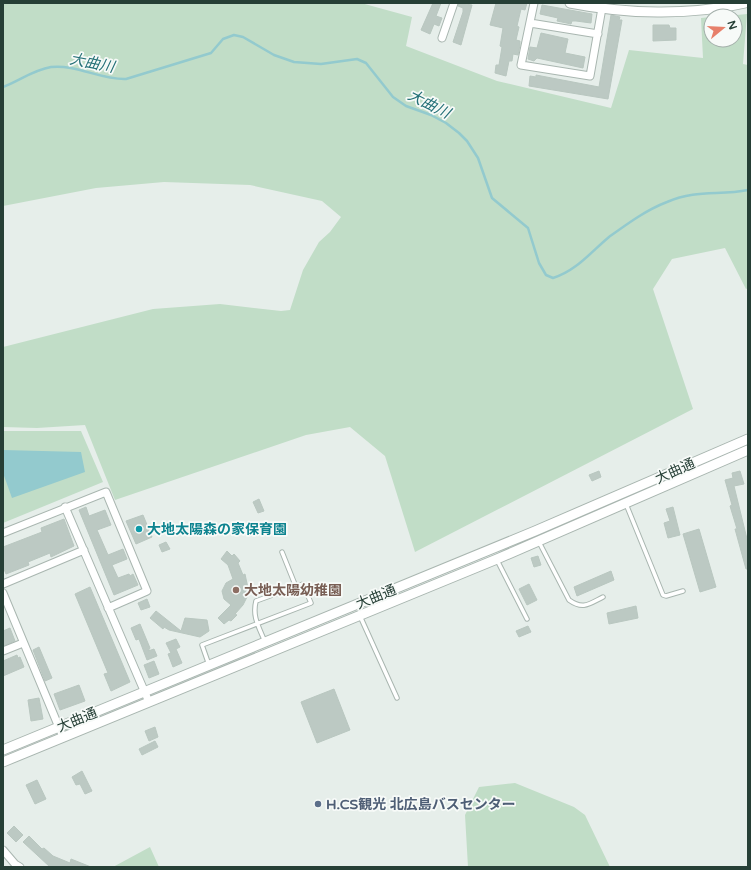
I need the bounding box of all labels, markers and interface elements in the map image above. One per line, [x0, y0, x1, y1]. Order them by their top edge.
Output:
north arrow [703, 8, 743, 48]
text: N [724, 19, 740, 31]
water label: 大曲川 [68, 50, 118, 77]
water label: 大曲川 [405, 86, 455, 123]
street label: 大曲通 [652, 455, 698, 487]
place label: 大地太陽森の家保育園 [147, 521, 287, 538]
marker: 大地太陽森の家保育園 [134, 524, 144, 534]
street label: 大曲通 [353, 581, 399, 613]
place label: 大地太陽幼稚園 [244, 582, 342, 599]
marker: 大地太陽幼稚園 [231, 585, 241, 595]
street label: 大曲通 [54, 704, 100, 736]
place label: H.CS観光 北広島バスセンター [326, 796, 516, 813]
marker: H.CS観光 北広島バスセンター [313, 799, 323, 809]

